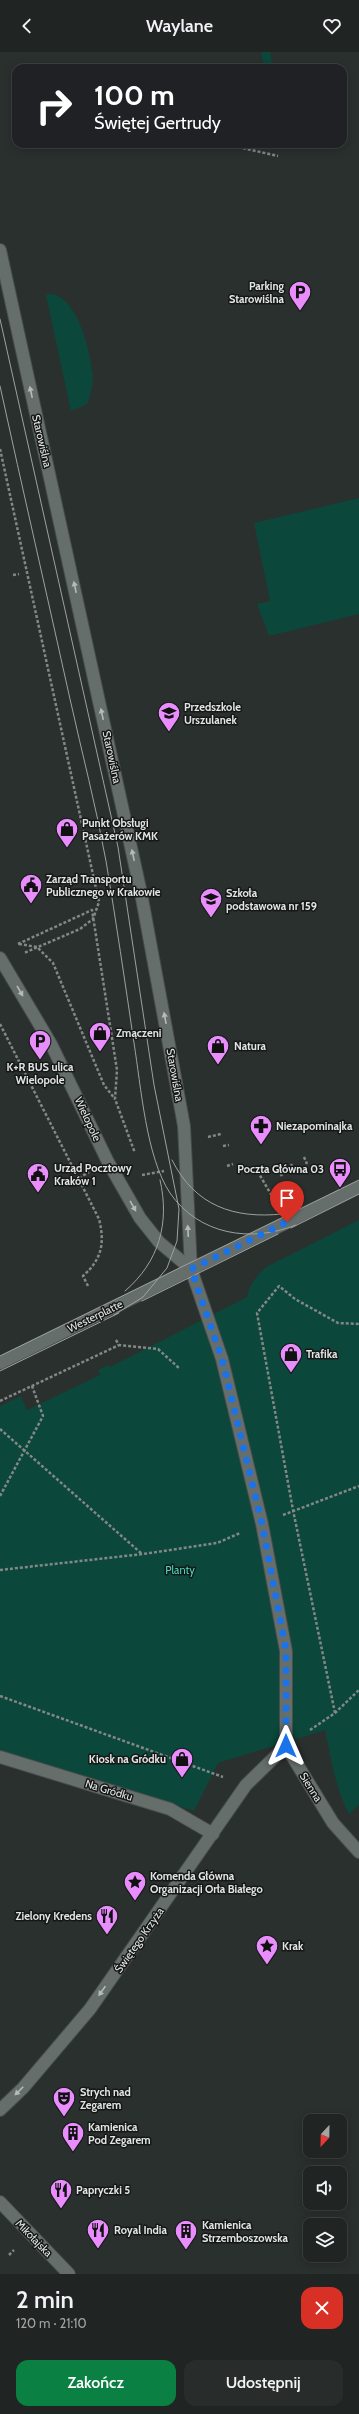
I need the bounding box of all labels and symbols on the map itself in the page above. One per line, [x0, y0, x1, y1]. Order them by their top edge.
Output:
place label: Parking Starowiślna [229, 279, 285, 306]
parking icon: Parking Starowiślna [287, 279, 313, 312]
one-way arrow [28, 386, 34, 398]
street label: Starowiślna [29, 413, 55, 469]
one-way arrow [71, 581, 77, 594]
school or university icon: Przedszkole Urszulanek [156, 700, 182, 733]
place label: Przedszkole Urszulanek [184, 700, 241, 727]
one-way arrow [99, 708, 105, 721]
street label: Starowiślna [100, 729, 125, 785]
shop icon: Punkt Obsługi Pasażerów KMK [54, 816, 80, 849]
place label: Punkt Obsługi Pasażerów KMK [82, 816, 158, 843]
one-way arrow [130, 849, 136, 861]
public building icon: Zarząd Transportu Publicznego w Krakowie [18, 872, 44, 905]
place label: Zarząd Transportu Publicznego w Krakowie [46, 872, 161, 899]
school or university icon: Szkoła podstawowa nr 159 [198, 886, 224, 919]
place label: Szkoła podstawowa nr 159 [226, 886, 317, 913]
one-way arrow [16, 986, 23, 997]
one-way arrow [161, 1012, 167, 1024]
shop icon: Zmączeni [87, 1020, 113, 1053]
place label: Zmączeni [116, 1026, 161, 1040]
parking icon: K+R BUS ulica Wielopole [27, 1028, 53, 1061]
shop icon: Natura [205, 1033, 231, 1066]
place label: Natura [234, 1039, 266, 1053]
street label: Starowiślna [163, 1047, 187, 1103]
place label: K+R BUS ulica Wielopole [7, 1060, 74, 1087]
street label: Wielopole [72, 1095, 104, 1144]
pharmacy icon: Niezapominajka [248, 1113, 274, 1146]
place label: Niezapominajka [276, 1119, 353, 1133]
bus stop icon: Poczta Główna 03 [327, 1156, 353, 1189]
public building icon: Urząd Pocztowy Kraków 1 [25, 1161, 51, 1194]
place label: Urząd Pocztowy Kraków 1 [54, 1161, 132, 1188]
place label: Poczta Główna 03 [237, 1162, 324, 1176]
pin [270, 1181, 304, 1222]
one-way arrow [130, 1200, 137, 1211]
one-way arrow [185, 1224, 192, 1237]
street label: Westerplatte [65, 1296, 125, 1335]
shop icon: Trafika [278, 1341, 304, 1374]
place label: Trafika [306, 1347, 338, 1361]
park label: Planty [165, 1563, 195, 1577]
position arrow [265, 1725, 307, 1767]
shop icon: Kiosk na Gródku [169, 1746, 195, 1779]
place label: Kiosk na Gródku [89, 1752, 166, 1766]
street label: Sienna [297, 1770, 326, 1805]
street label: Na Gródku [84, 1776, 135, 1804]
place icon: Komenda Główna Organizacji Orła Białego [122, 1869, 148, 1902]
place label: Komenda Główna Organizacji Orła Białego [150, 1869, 263, 1896]
restaurant icon: Zielony Kredens [94, 1903, 120, 1936]
street label: Świętego Krzyża [111, 1904, 167, 1975]
place label: Zielony Kredens [16, 1909, 92, 1923]
place icon: Krak [254, 1933, 280, 1966]
place label: Krak [282, 1939, 304, 1953]
one-way arrow [98, 1986, 106, 1997]
theatre icon: Strych nad Zegarem [51, 2085, 77, 2118]
place label: Strych nad Zegarem [80, 2085, 131, 2112]
one-way arrow [14, 2086, 24, 2096]
north arrow [303, 2114, 347, 2158]
building icon: Kamienica Pod Zegarem [60, 2120, 86, 2153]
place label: Kamienica Pod Zegarem [88, 2120, 151, 2147]
restaurant icon: Papryczki 5 [48, 2177, 74, 2210]
place label: Papryczki 5 [76, 2183, 130, 2197]
street label: Mikołajska [13, 2216, 56, 2260]
restaurant icon: Royal India [85, 2217, 111, 2250]
building icon: Kamienica Strzemboszowska [173, 2218, 199, 2251]
place label: Kamienica Strzemboszowska [202, 2218, 288, 2245]
place label: Royal India [114, 2223, 167, 2237]

